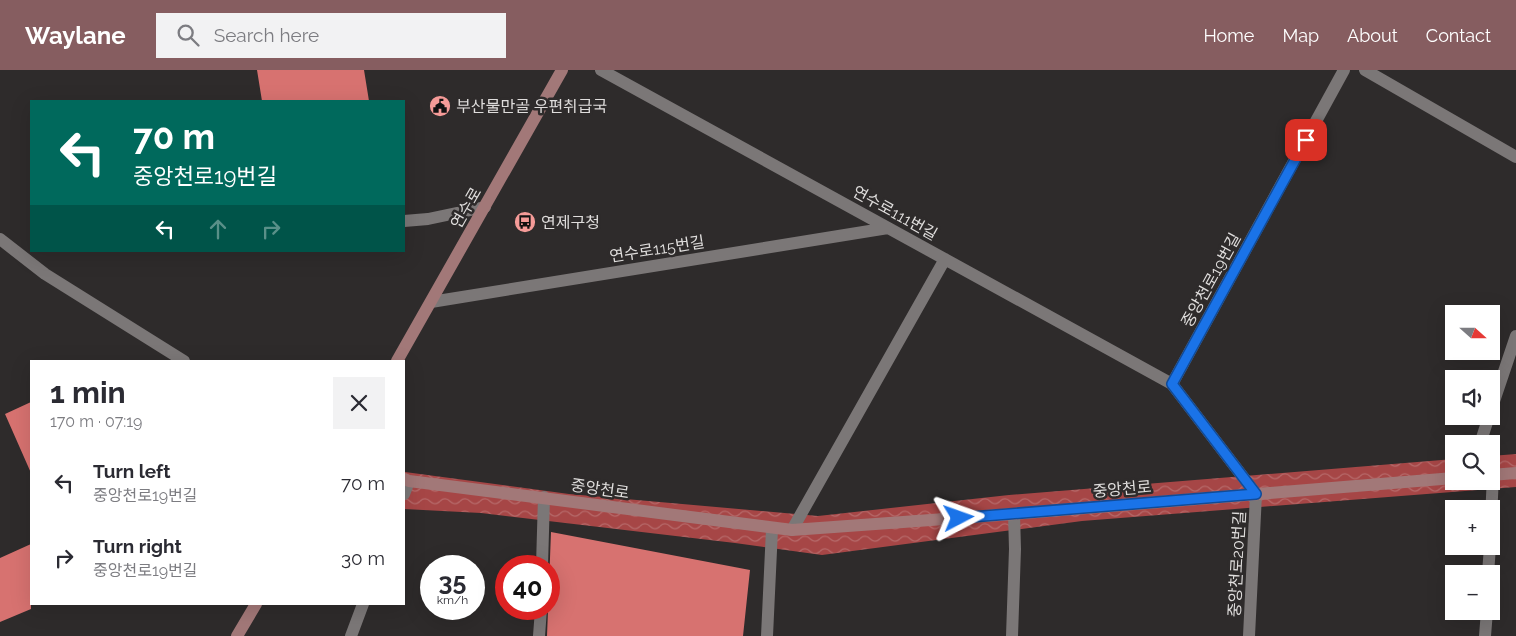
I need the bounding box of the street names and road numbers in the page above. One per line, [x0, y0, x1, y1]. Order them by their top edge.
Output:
street label: 연수로111번길 [849, 182, 941, 244]
street label: 연수로 [447, 184, 485, 232]
street label: 중앙천로19번길 [1177, 230, 1245, 330]
street label: 연수로115번길 [608, 232, 706, 266]
street label: 중앙천로 [570, 475, 631, 503]
street label: 중앙천로 [1092, 477, 1152, 501]
street label: 중앙천로20번길 [1225, 510, 1249, 618]

